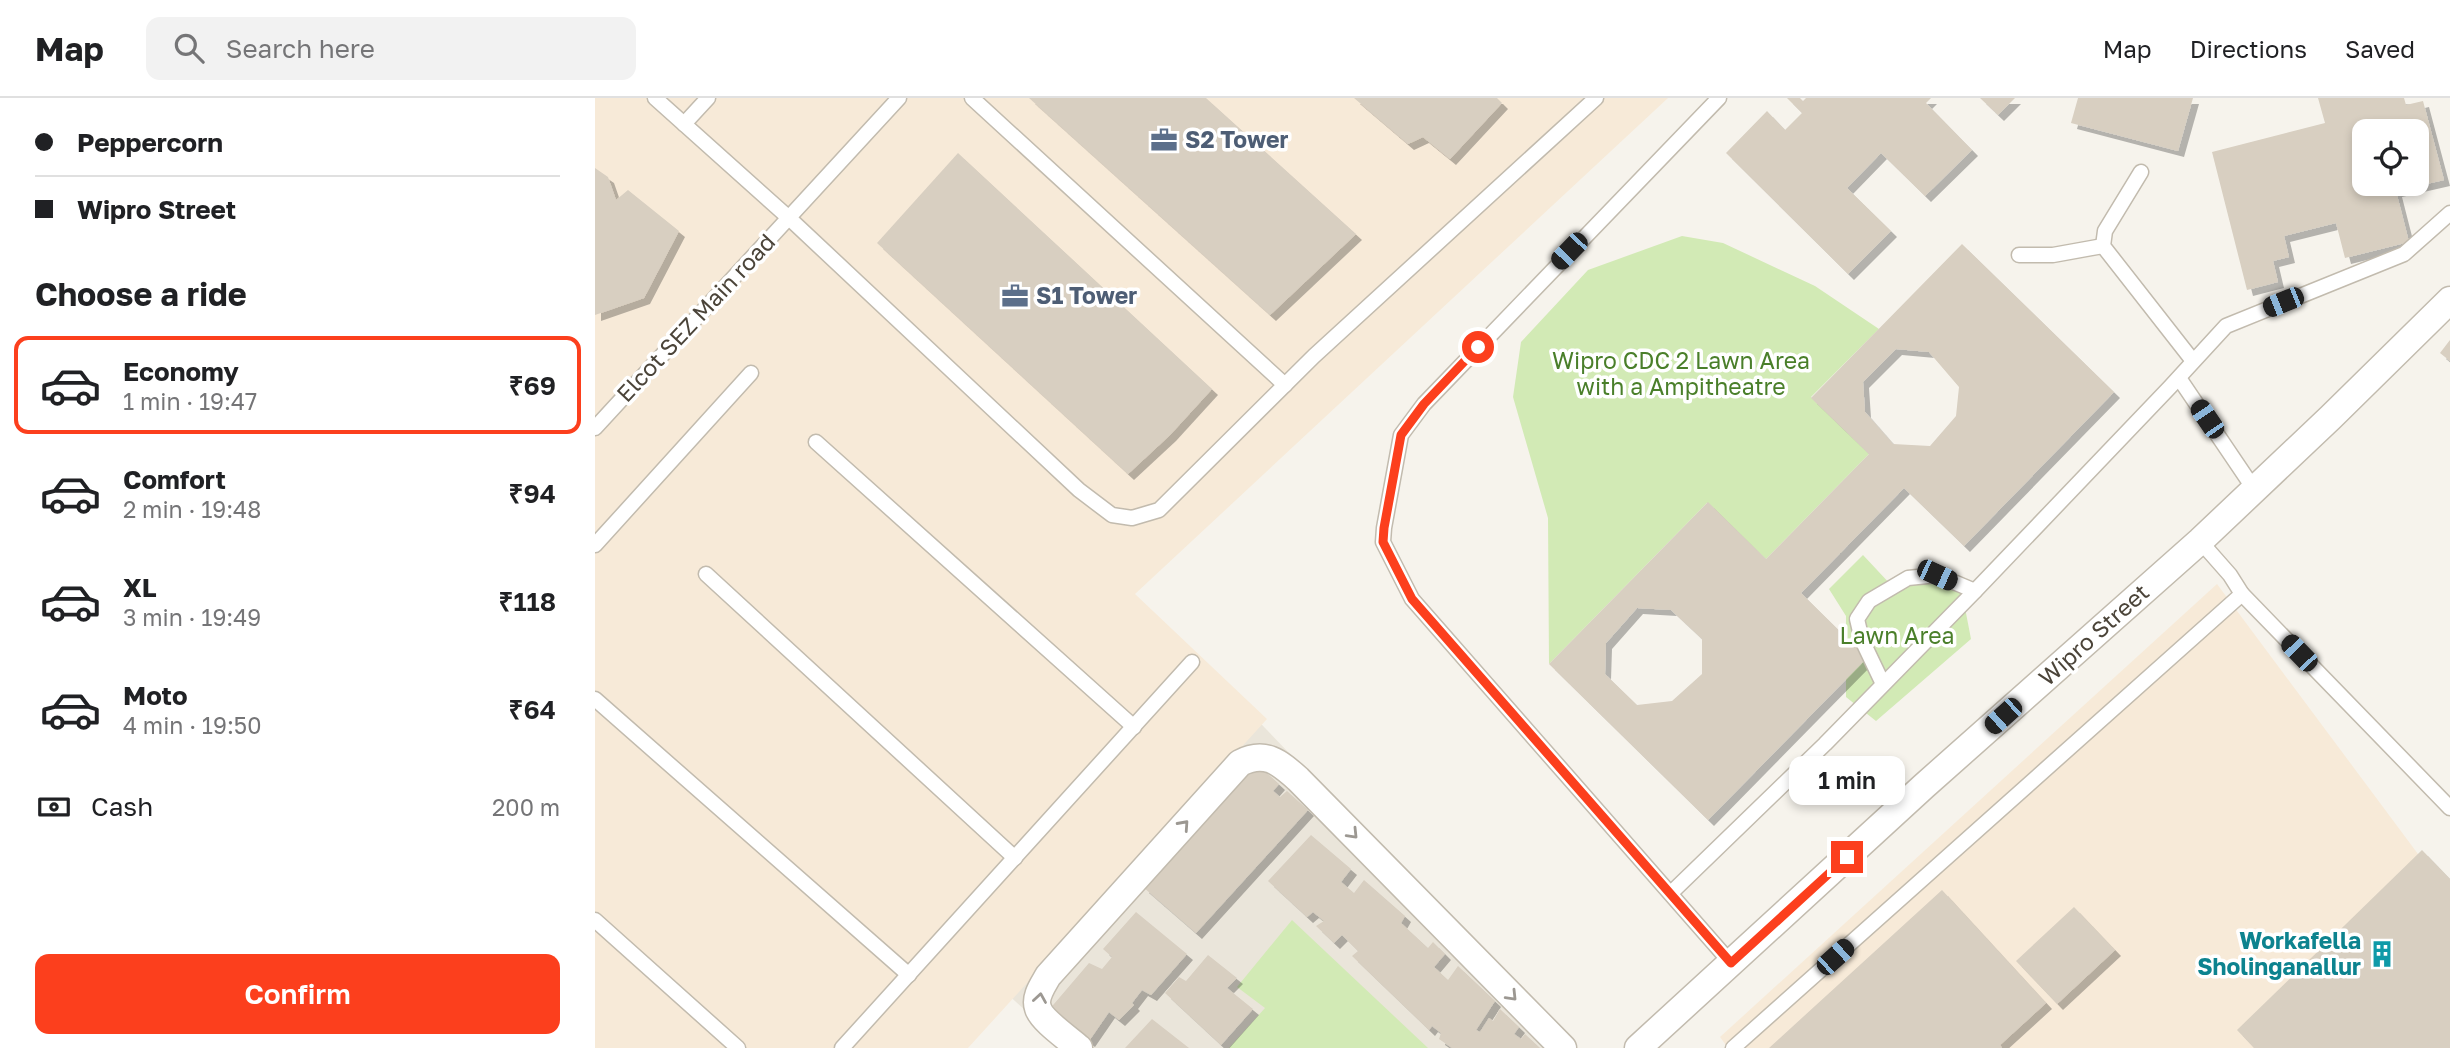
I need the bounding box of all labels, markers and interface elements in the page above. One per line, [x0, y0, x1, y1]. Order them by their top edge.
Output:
search box [146, 17, 636, 80]
text: Map [35, 29, 104, 68]
icon: search [170, 29, 208, 67]
text: Search here [226, 33, 375, 64]
text: Map [2103, 34, 2152, 63]
text: Directions [2190, 34, 2307, 63]
text: Saved [2345, 34, 2415, 63]
map controls [2352, 119, 2429, 196]
button: locate [2352, 119, 2429, 196]
office icon: S2 Tower [1149, 125, 1179, 155]
place label: S2 Tower [1185, 125, 1289, 153]
text: Peppercorn [77, 127, 223, 158]
text: Wipro Street [77, 194, 236, 225]
street label: Elcot SEZ Main road [610, 228, 780, 407]
car [1547, 229, 1592, 273]
text: Choose a ride [35, 275, 247, 313]
office icon: S1 Tower [1000, 281, 1030, 311]
place label: S1 Tower [1036, 281, 1137, 309]
car [2260, 284, 2307, 320]
route start [1462, 331, 1494, 363]
park label: Wipro CDC 2 Lawn Area with a Ampitheatre [1552, 346, 1810, 400]
icon: car [39, 354, 102, 417]
text: Economy [123, 356, 239, 387]
text: ₹69 [509, 370, 556, 401]
text: 1 min · 19:47 [123, 387, 257, 415]
car [2187, 396, 2228, 442]
icon: car [39, 462, 102, 525]
text: Comfort [123, 464, 226, 495]
text: ₹94 [509, 478, 556, 509]
text: 2 min · 19:48 [123, 495, 261, 523]
car [1914, 557, 1961, 593]
icon: car [39, 570, 102, 633]
text: XL [123, 572, 157, 603]
street label: Wipro Street [2032, 577, 2154, 691]
text: ₹118 [499, 586, 556, 617]
text: 3 min · 19:49 [123, 603, 261, 631]
park label: Lawn Area [1839, 621, 1955, 649]
car [2277, 631, 2322, 675]
icon: car [39, 678, 102, 741]
text: Moto [123, 680, 188, 711]
text: ₹64 [509, 694, 556, 725]
car [1981, 694, 2026, 738]
text: 4 min · 19:50 [123, 711, 261, 739]
callout: 1 min [1789, 756, 1905, 804]
text: 1 min [1818, 766, 1876, 794]
icon: cash [35, 788, 73, 826]
text: Cash [91, 791, 153, 822]
text: 200 m [492, 793, 560, 821]
one-way arrow [1176, 820, 1189, 833]
one-way arrow [1344, 826, 1357, 839]
route end [1831, 841, 1863, 873]
place label: Workafella Sholinganallur [2197, 926, 2361, 980]
car [1813, 935, 1858, 979]
building icon: Workafella Sholinganallur [2367, 939, 2397, 969]
button: Confirm [35, 954, 560, 1034]
one-way arrow [1504, 988, 1517, 1001]
one-way arrow [1033, 992, 1048, 1003]

